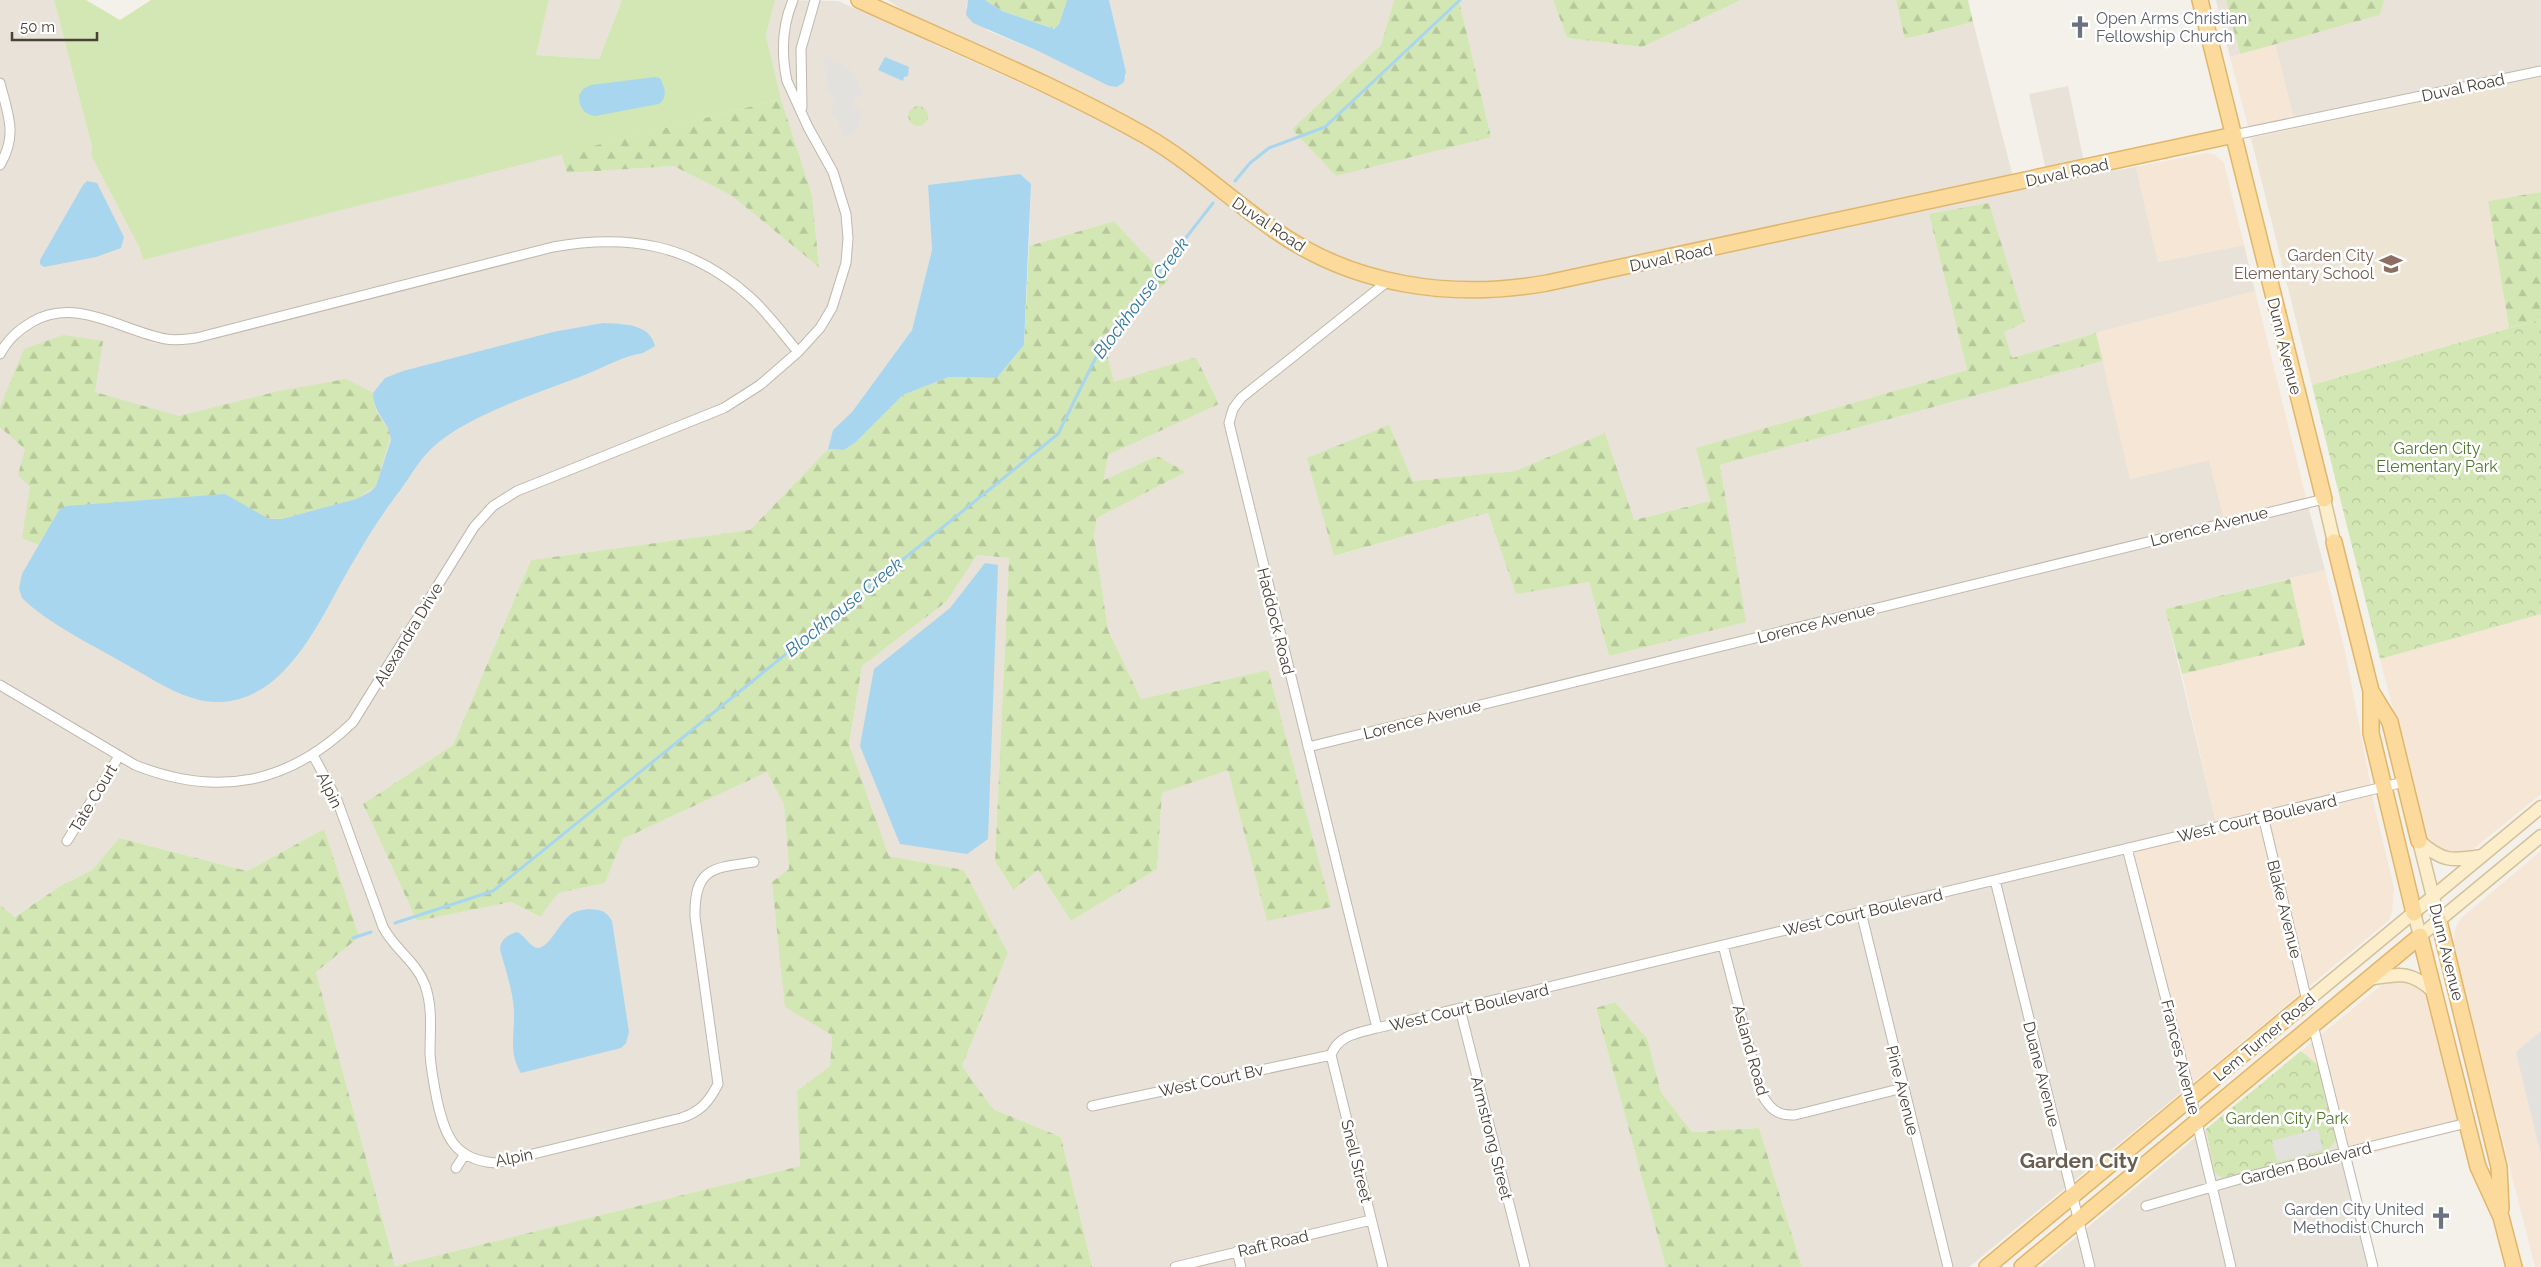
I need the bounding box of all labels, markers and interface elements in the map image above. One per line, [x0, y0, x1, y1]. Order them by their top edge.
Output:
place label: Open Arms Christian Fellowship Church [2096, 9, 2247, 46]
scale bar [12, 10, 98, 42]
church icon: Open Arms Christian Fellowship Church [2067, 14, 2093, 40]
text: 50 m [20, 18, 55, 36]
street label: Duval Road [2420, 69, 2506, 106]
street label: Duval Road [2024, 154, 2110, 191]
street label: Duval Road [1228, 193, 1309, 256]
water label: Blockhouse Creek [1088, 233, 1193, 362]
street label: Duval Road [1628, 239, 1714, 276]
place label: Garden City Elementary School [2234, 246, 2375, 283]
school or university icon: Garden City Elementary School [2378, 251, 2404, 277]
street label: Dunn Avenue [2263, 296, 2306, 397]
park label: Garden City Elementary Park [2376, 439, 2498, 476]
street label: Lorence Avenue [2148, 503, 2270, 550]
water label: Blockhouse Creek [781, 552, 907, 661]
street label: Haddock Road [1253, 566, 1298, 677]
street label: Alexandra Drive [370, 579, 447, 689]
street label: Lorence Avenue [1755, 600, 1877, 647]
street label: Lorence Avenue [1361, 696, 1483, 743]
street label: Tate Court [66, 760, 122, 836]
street label: Alpin [313, 769, 346, 811]
street label: West Court Boulevard [2176, 791, 2339, 846]
street label: Blake Avenue [2263, 858, 2306, 960]
street label: West Court Boulevard [1782, 885, 1945, 940]
street label: Dunn Avenue [2425, 902, 2468, 1003]
street label: West Court Boulevard [1388, 980, 1551, 1035]
street label: Lem Turner Road [2210, 989, 2319, 1085]
street label: Frances Avenue [2157, 998, 2204, 1117]
street label: Asland Road [1729, 1003, 1773, 1098]
street label: Duane Avenue [2019, 1019, 2064, 1129]
street label: Pine Avenue [1882, 1043, 1923, 1137]
street label: West Court Bv [1157, 1060, 1266, 1101]
street label: Armstrong Street [1467, 1074, 1516, 1203]
park label: Garden City Park [2225, 1109, 2349, 1128]
street label: Snell Street [1337, 1118, 1376, 1205]
street label: Garden Boulevard [2239, 1138, 2373, 1189]
street label: Alpin [494, 1145, 534, 1170]
district label: Garden City [2020, 1148, 2139, 1173]
place label: Garden City United Methodist Church [2284, 1200, 2424, 1237]
church icon: Garden City United Methodist Church [2428, 1205, 2454, 1231]
street label: Raft Road [1236, 1226, 1310, 1261]

